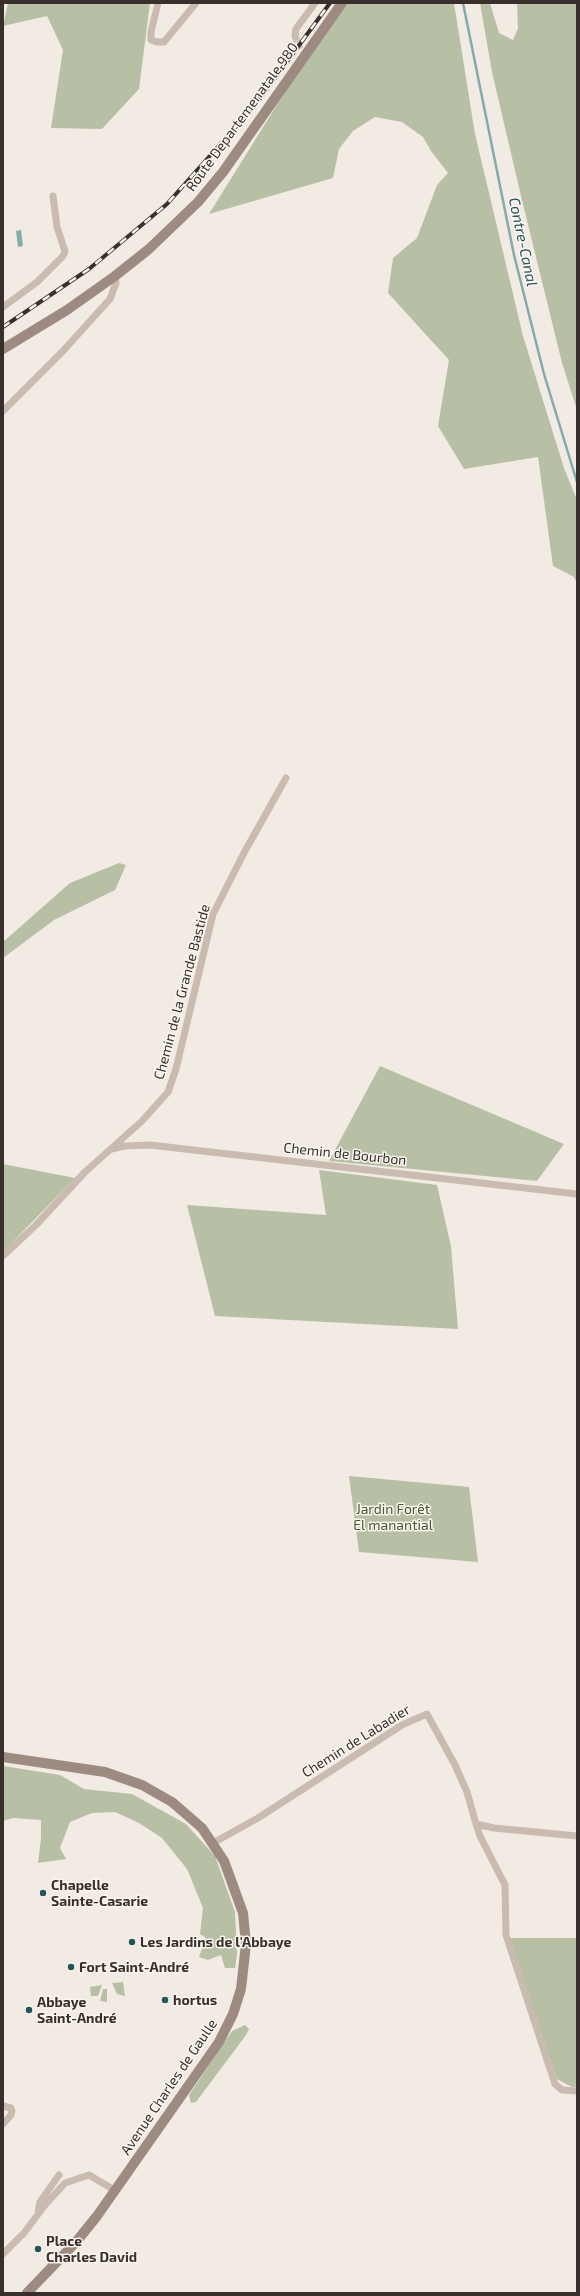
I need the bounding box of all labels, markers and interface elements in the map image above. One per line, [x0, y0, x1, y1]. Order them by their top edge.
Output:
street label: Route Departemenatale 980 [182, 39, 302, 195]
water label: Contre-Canal [505, 196, 541, 288]
street label: Chemin de la Grande Bastide [150, 902, 214, 1082]
street label: Chemin de Bourbon [283, 1139, 407, 1169]
park label: Jardin Forêt El manantial [353, 1501, 433, 1534]
street label: Chemin de Labadier [299, 1701, 413, 1781]
place label: Chapelle Sainte-Casarie [51, 1877, 148, 1910]
marker: Chapelle Sainte-Casarie [38, 1888, 48, 1898]
place label: Les Jardins de l'Abbaye [140, 1934, 292, 1950]
marker: Les Jardins de l'Abbaye [127, 1937, 137, 1947]
place label: Fort Saint-André [79, 1959, 189, 1975]
marker: Fort Saint-André [66, 1962, 76, 1972]
place label: hortus [173, 1992, 217, 2008]
place label: Abbaye Saint-André [37, 1994, 117, 2026]
marker: hortus [160, 1995, 170, 2005]
marker: Abbaye Saint-André [24, 2005, 34, 2015]
street label: Avenue Charles de Gaulle [117, 2016, 221, 2158]
place label: Place Charles David [46, 2233, 137, 2266]
marker: Place Charles David [33, 2244, 43, 2254]

